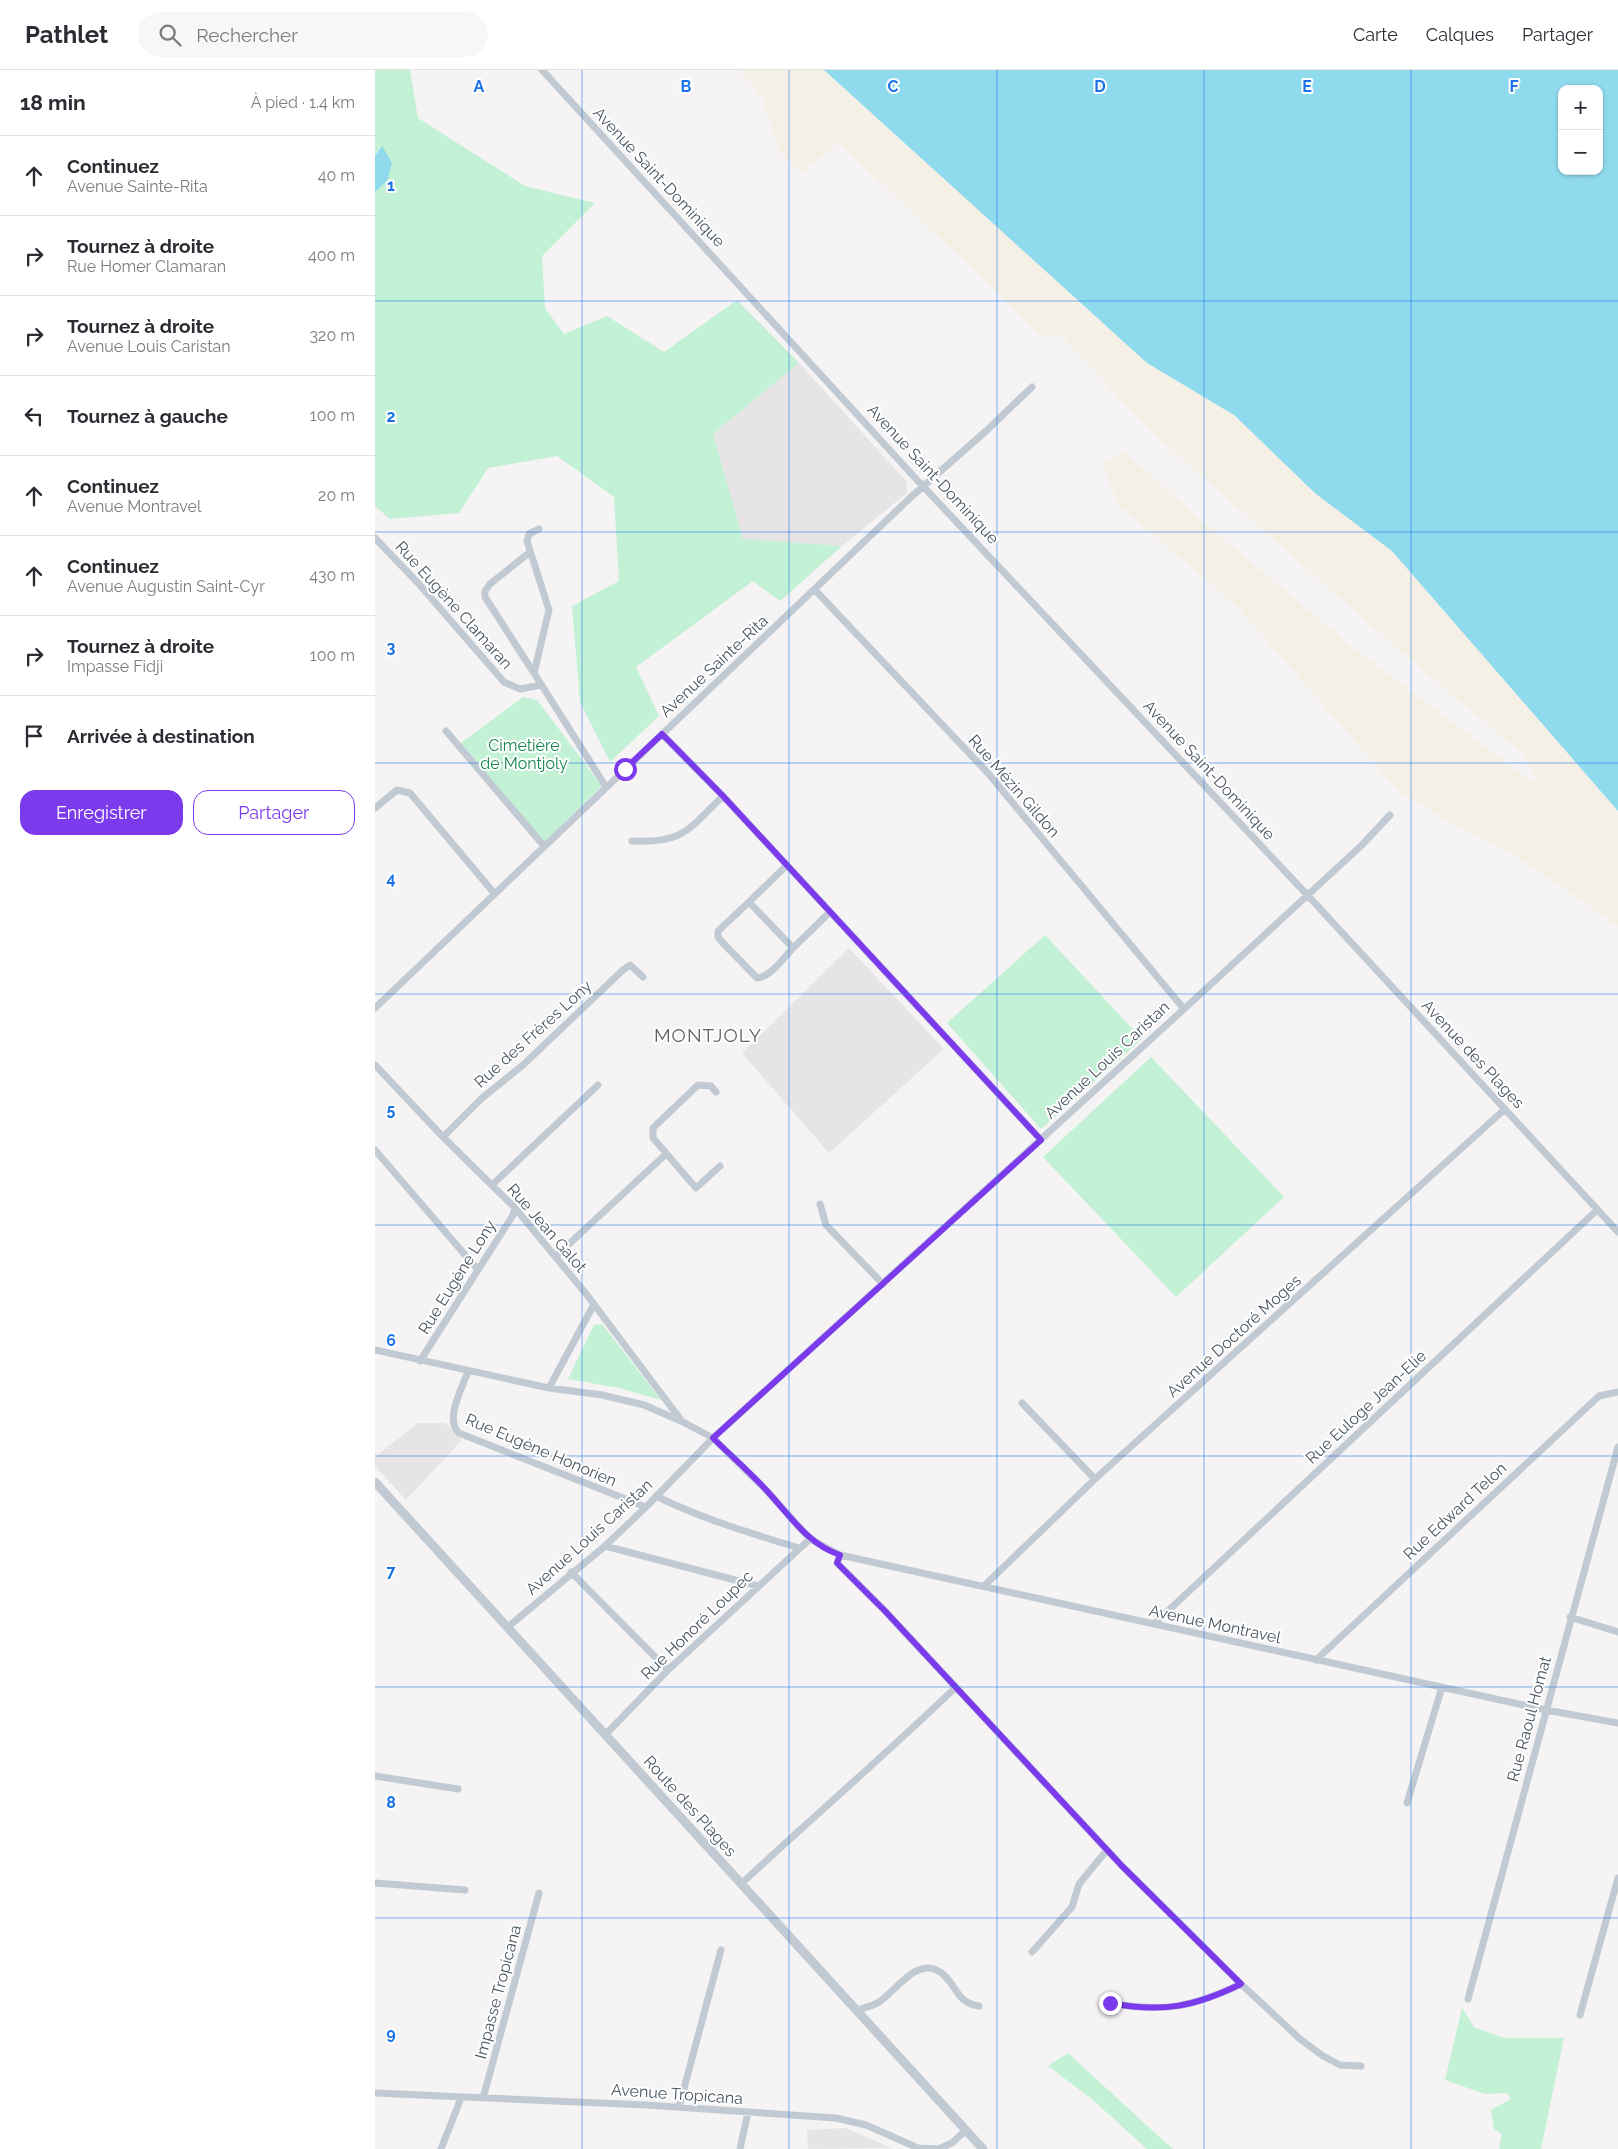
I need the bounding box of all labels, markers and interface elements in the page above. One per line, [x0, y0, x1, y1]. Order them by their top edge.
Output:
search box [138, 12, 488, 57]
text: Pathlet [25, 20, 108, 49]
icon: search [156, 21, 184, 49]
text: Rechercher [196, 24, 298, 46]
text: Carte [1353, 24, 1398, 45]
text: Calques [1426, 24, 1494, 45]
text: Partager [1522, 24, 1593, 45]
text: A [474, 77, 485, 96]
text: B [681, 77, 692, 96]
text: C [888, 77, 899, 96]
text: D [1094, 77, 1106, 96]
text: E [1302, 77, 1312, 96]
text: F [1509, 77, 1519, 96]
map controls [1558, 85, 1603, 175]
button: + [1558, 85, 1603, 130]
text: 18 min [20, 90, 86, 115]
text: À pied · 1.4 km [251, 93, 355, 112]
street label: Avenue Saint-Dominique [589, 103, 729, 251]
button: − [1558, 130, 1603, 175]
text: Continuez [67, 155, 159, 177]
icon: ahead [20, 162, 48, 190]
text: 40 m [318, 166, 355, 185]
text: 1 [387, 176, 395, 195]
text: Avenue Sainte-Rita [67, 177, 208, 196]
text: Tournez à droite [67, 235, 214, 257]
icon: right [20, 242, 48, 270]
text: 400 m [308, 246, 355, 265]
text: Rue Homer Clamaran [67, 257, 226, 276]
text: Tournez à droite [67, 315, 214, 337]
icon: right [20, 322, 48, 350]
text: 320 m [310, 326, 355, 345]
text: Avenue Louis Caristan [67, 337, 231, 356]
street label: Avenue Saint-Dominique [863, 400, 1003, 548]
icon: left [20, 402, 48, 430]
text: Tournez à gauche [67, 405, 228, 427]
text: 100 m [310, 406, 355, 425]
text: 2 [386, 407, 396, 426]
text: Continuez [67, 475, 159, 497]
icon: ahead [20, 482, 48, 510]
text: 20 m [318, 486, 355, 505]
text: Avenue Montravel [67, 497, 201, 516]
street label: Rue Eugène Clamaran [392, 537, 516, 673]
text: Continuez [67, 555, 159, 577]
icon: ahead [20, 562, 48, 590]
text: 430 m [309, 566, 355, 585]
text: Avenue Augustin Saint-Cyr [67, 577, 265, 596]
street label: Avenue Sainte-Rita [656, 611, 772, 721]
text: Tournez à droite [67, 635, 214, 657]
text: 3 [387, 638, 396, 657]
icon: right [20, 642, 48, 670]
text: 100 m [310, 646, 355, 665]
text: Impasse Fidji [67, 657, 163, 676]
street label: Avenue Saint-Dominique [1139, 696, 1279, 844]
icon: arrive [20, 722, 48, 750]
text: Arrivée à destination [67, 725, 255, 747]
street label: Rue Mézin Gildon [964, 731, 1064, 841]
park label: Cimetière de Montjoly [480, 736, 568, 773]
route start [614, 758, 637, 781]
button: Enregistrer [20, 790, 183, 835]
button: Partager [193, 790, 355, 835]
text: 4 [386, 869, 396, 888]
street label: Rue des Frères Lony [471, 976, 596, 1092]
street label: Avenue des Plages [1418, 996, 1528, 1112]
street label: Avenue Louis Caristan [1041, 997, 1173, 1123]
district label: MONTJOLY [654, 1024, 762, 1046]
text: 5 [387, 1100, 396, 1119]
street label: Rue Jean Galot [503, 1180, 591, 1277]
street label: Rue Eugène Lony [414, 1216, 500, 1338]
street label: Avenue Doctoré Moges [1163, 1271, 1305, 1401]
text: 6 [386, 1331, 396, 1350]
street label: Rue Euloge Jean-Elie [1302, 1346, 1430, 1468]
street label: Rue Eugène Honorien [463, 1410, 619, 1490]
street label: Rue Edward Telon [1400, 1458, 1510, 1564]
street label: Avenue Louis Caristan [522, 1475, 656, 1599]
text: 7 [387, 1562, 396, 1581]
street label: Rue Honoré Loupec [637, 1566, 757, 1683]
street label: Avenue Montravel [1147, 1601, 1283, 1647]
street label: Rue Raoul Homat [1503, 1654, 1555, 1784]
street label: Route des Plages [640, 1752, 740, 1861]
text: 8 [386, 1793, 396, 1812]
street label: Impasse Tropicana [471, 1923, 525, 2061]
route end [1099, 1992, 1122, 2015]
text: 9 [386, 2024, 396, 2043]
street label: Avenue Tropicana [611, 2080, 743, 2108]

